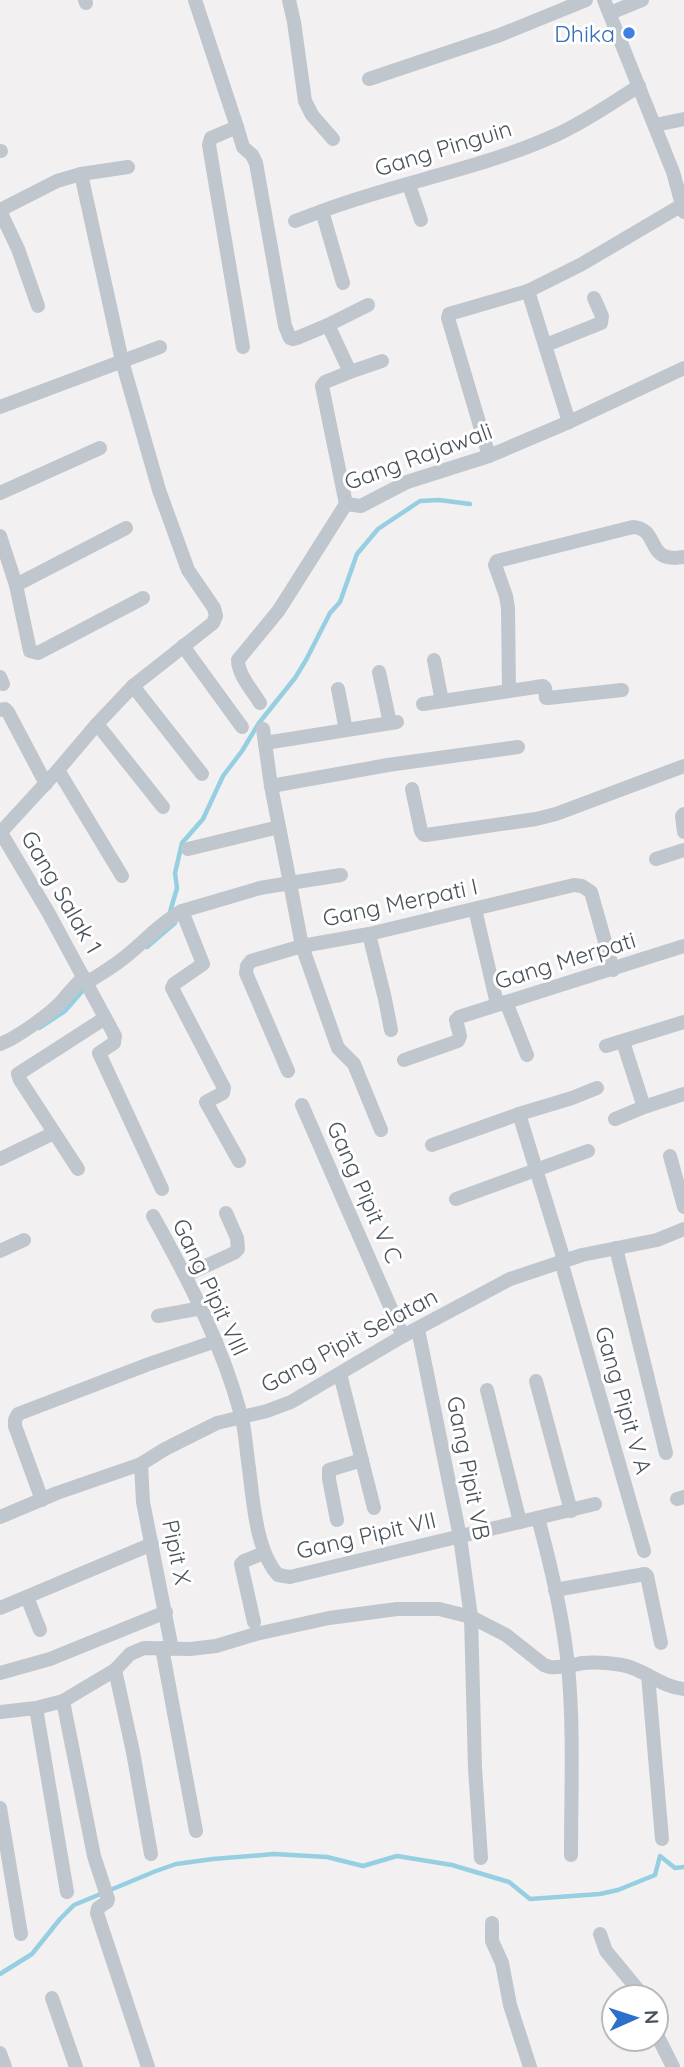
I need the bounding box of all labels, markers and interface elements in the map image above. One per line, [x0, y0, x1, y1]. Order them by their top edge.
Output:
place label: Dhika [554, 19, 615, 48]
marker: Dhika [621, 25, 637, 41]
street label: Gang Pinguin [371, 113, 515, 183]
street label: Gang Rajawali [340, 416, 496, 496]
street label: Gang Salak 1 [15, 825, 109, 959]
street label: Gang Merpati I [320, 871, 480, 933]
street label: Gang Merpati [491, 925, 639, 995]
street label: Gang Pipit V C [321, 1117, 409, 1267]
street label: Gang Pipit VIII [167, 1214, 255, 1360]
street label: Gang Pipit Selatan [256, 1281, 442, 1399]
street label: Gang Pipit V A [589, 1323, 659, 1477]
street label: Gang Pipit VB [441, 1394, 497, 1542]
street label: Gang Pipit VII [293, 1505, 439, 1565]
street label: Pipit X [156, 1517, 198, 1587]
north arrow [600, 1983, 670, 2053]
text: N [640, 2010, 664, 2025]

